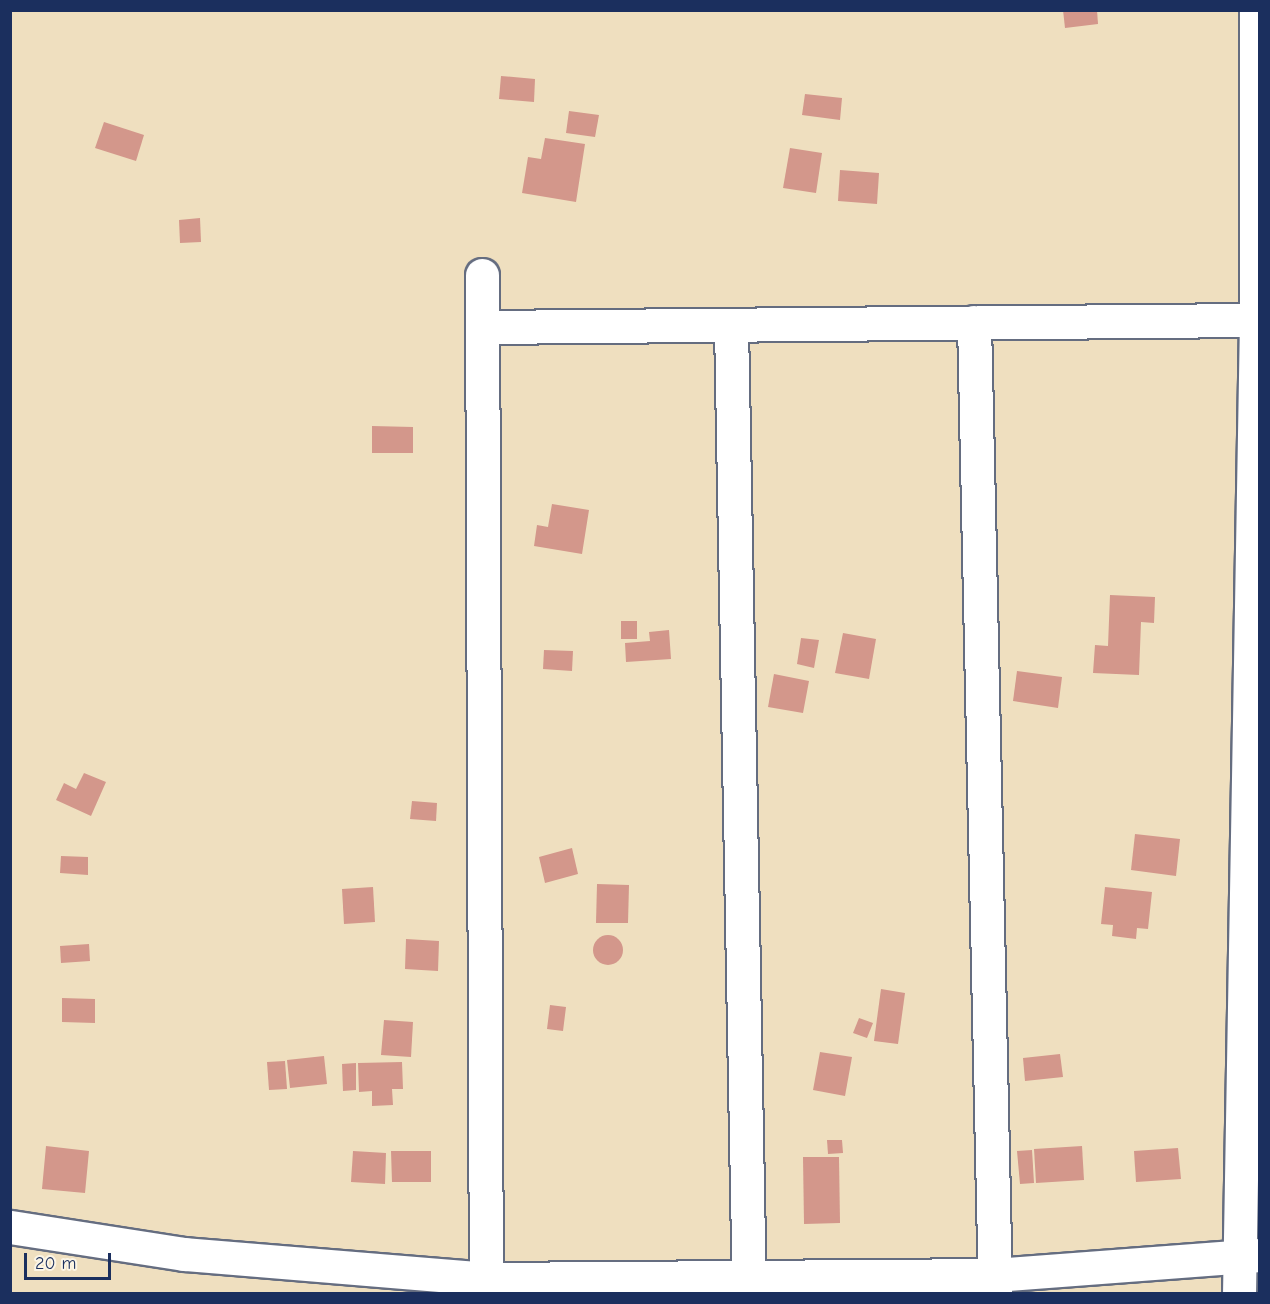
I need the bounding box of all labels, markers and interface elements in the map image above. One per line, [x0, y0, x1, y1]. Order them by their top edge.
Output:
scale bar [27, 1241, 114, 1279]
text: 20 m [35, 1253, 76, 1274]

